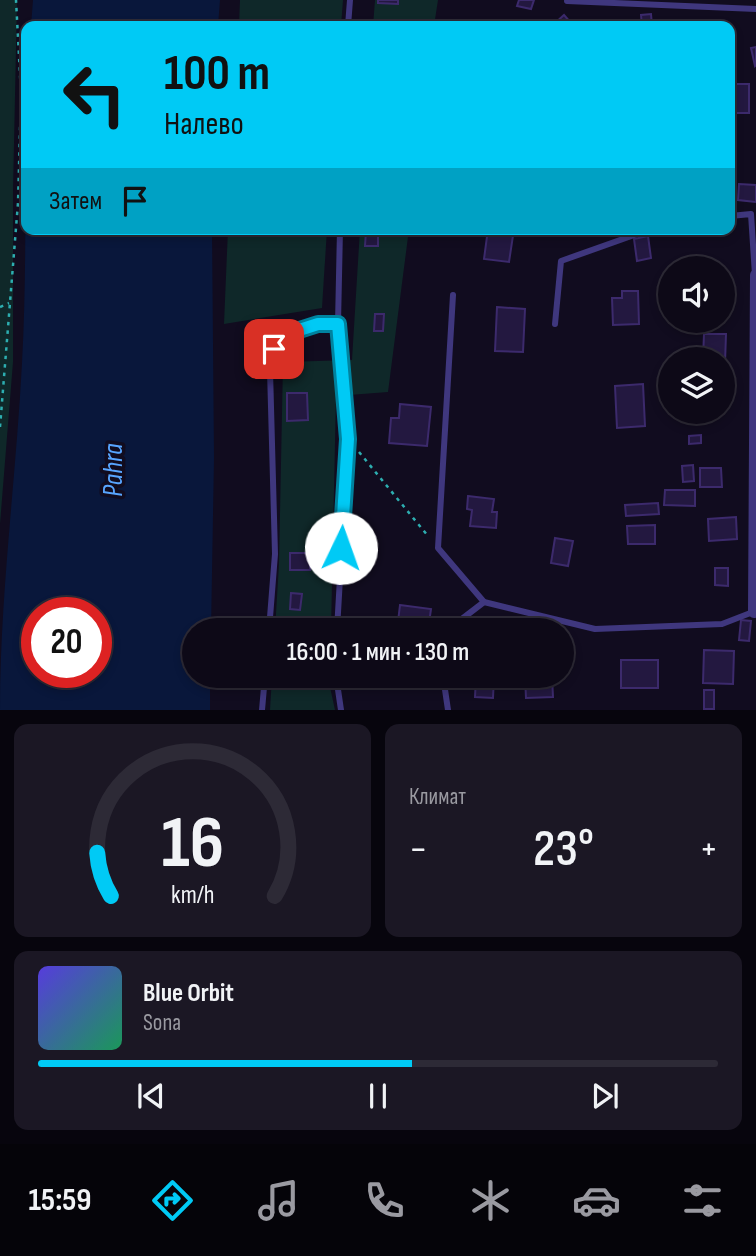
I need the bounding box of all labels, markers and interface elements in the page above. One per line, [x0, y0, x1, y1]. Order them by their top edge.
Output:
text: 100 m [164, 45, 270, 104]
icon: left [49, 49, 140, 140]
text: Налево [164, 105, 244, 144]
icon: arrive [116, 182, 154, 220]
text: Затем [49, 186, 102, 217]
map controls [658, 256, 735, 424]
button: sound [658, 256, 735, 333]
pin [244, 319, 304, 379]
icon: arrive [255, 330, 293, 368]
button: layers [658, 347, 735, 424]
water label: Pahra [97, 443, 130, 497]
position arrow [304, 511, 378, 585]
speed limit sign: 20 [21, 597, 112, 688]
text: 16:00 · 1 мин · 130 m [287, 637, 469, 668]
text: Климат [409, 783, 466, 811]
text: 16 [161, 801, 224, 889]
text: 23° [533, 818, 594, 881]
text: − [409, 827, 428, 872]
text: + [699, 827, 718, 872]
text: km/h [171, 880, 214, 911]
text: Blue Orbit [143, 978, 234, 1009]
text: Sona [143, 1009, 181, 1037]
icon: previous [132, 1077, 170, 1115]
icon: pause [359, 1077, 397, 1115]
icon: next [586, 1077, 624, 1115]
icon: directions [148, 1176, 197, 1225]
icon: music [254, 1176, 303, 1225]
icon: phone [360, 1176, 409, 1225]
icon: climate [466, 1176, 515, 1225]
icon: car [572, 1176, 621, 1225]
icon: filters [678, 1176, 727, 1225]
text: 15:59 [28, 1181, 92, 1220]

